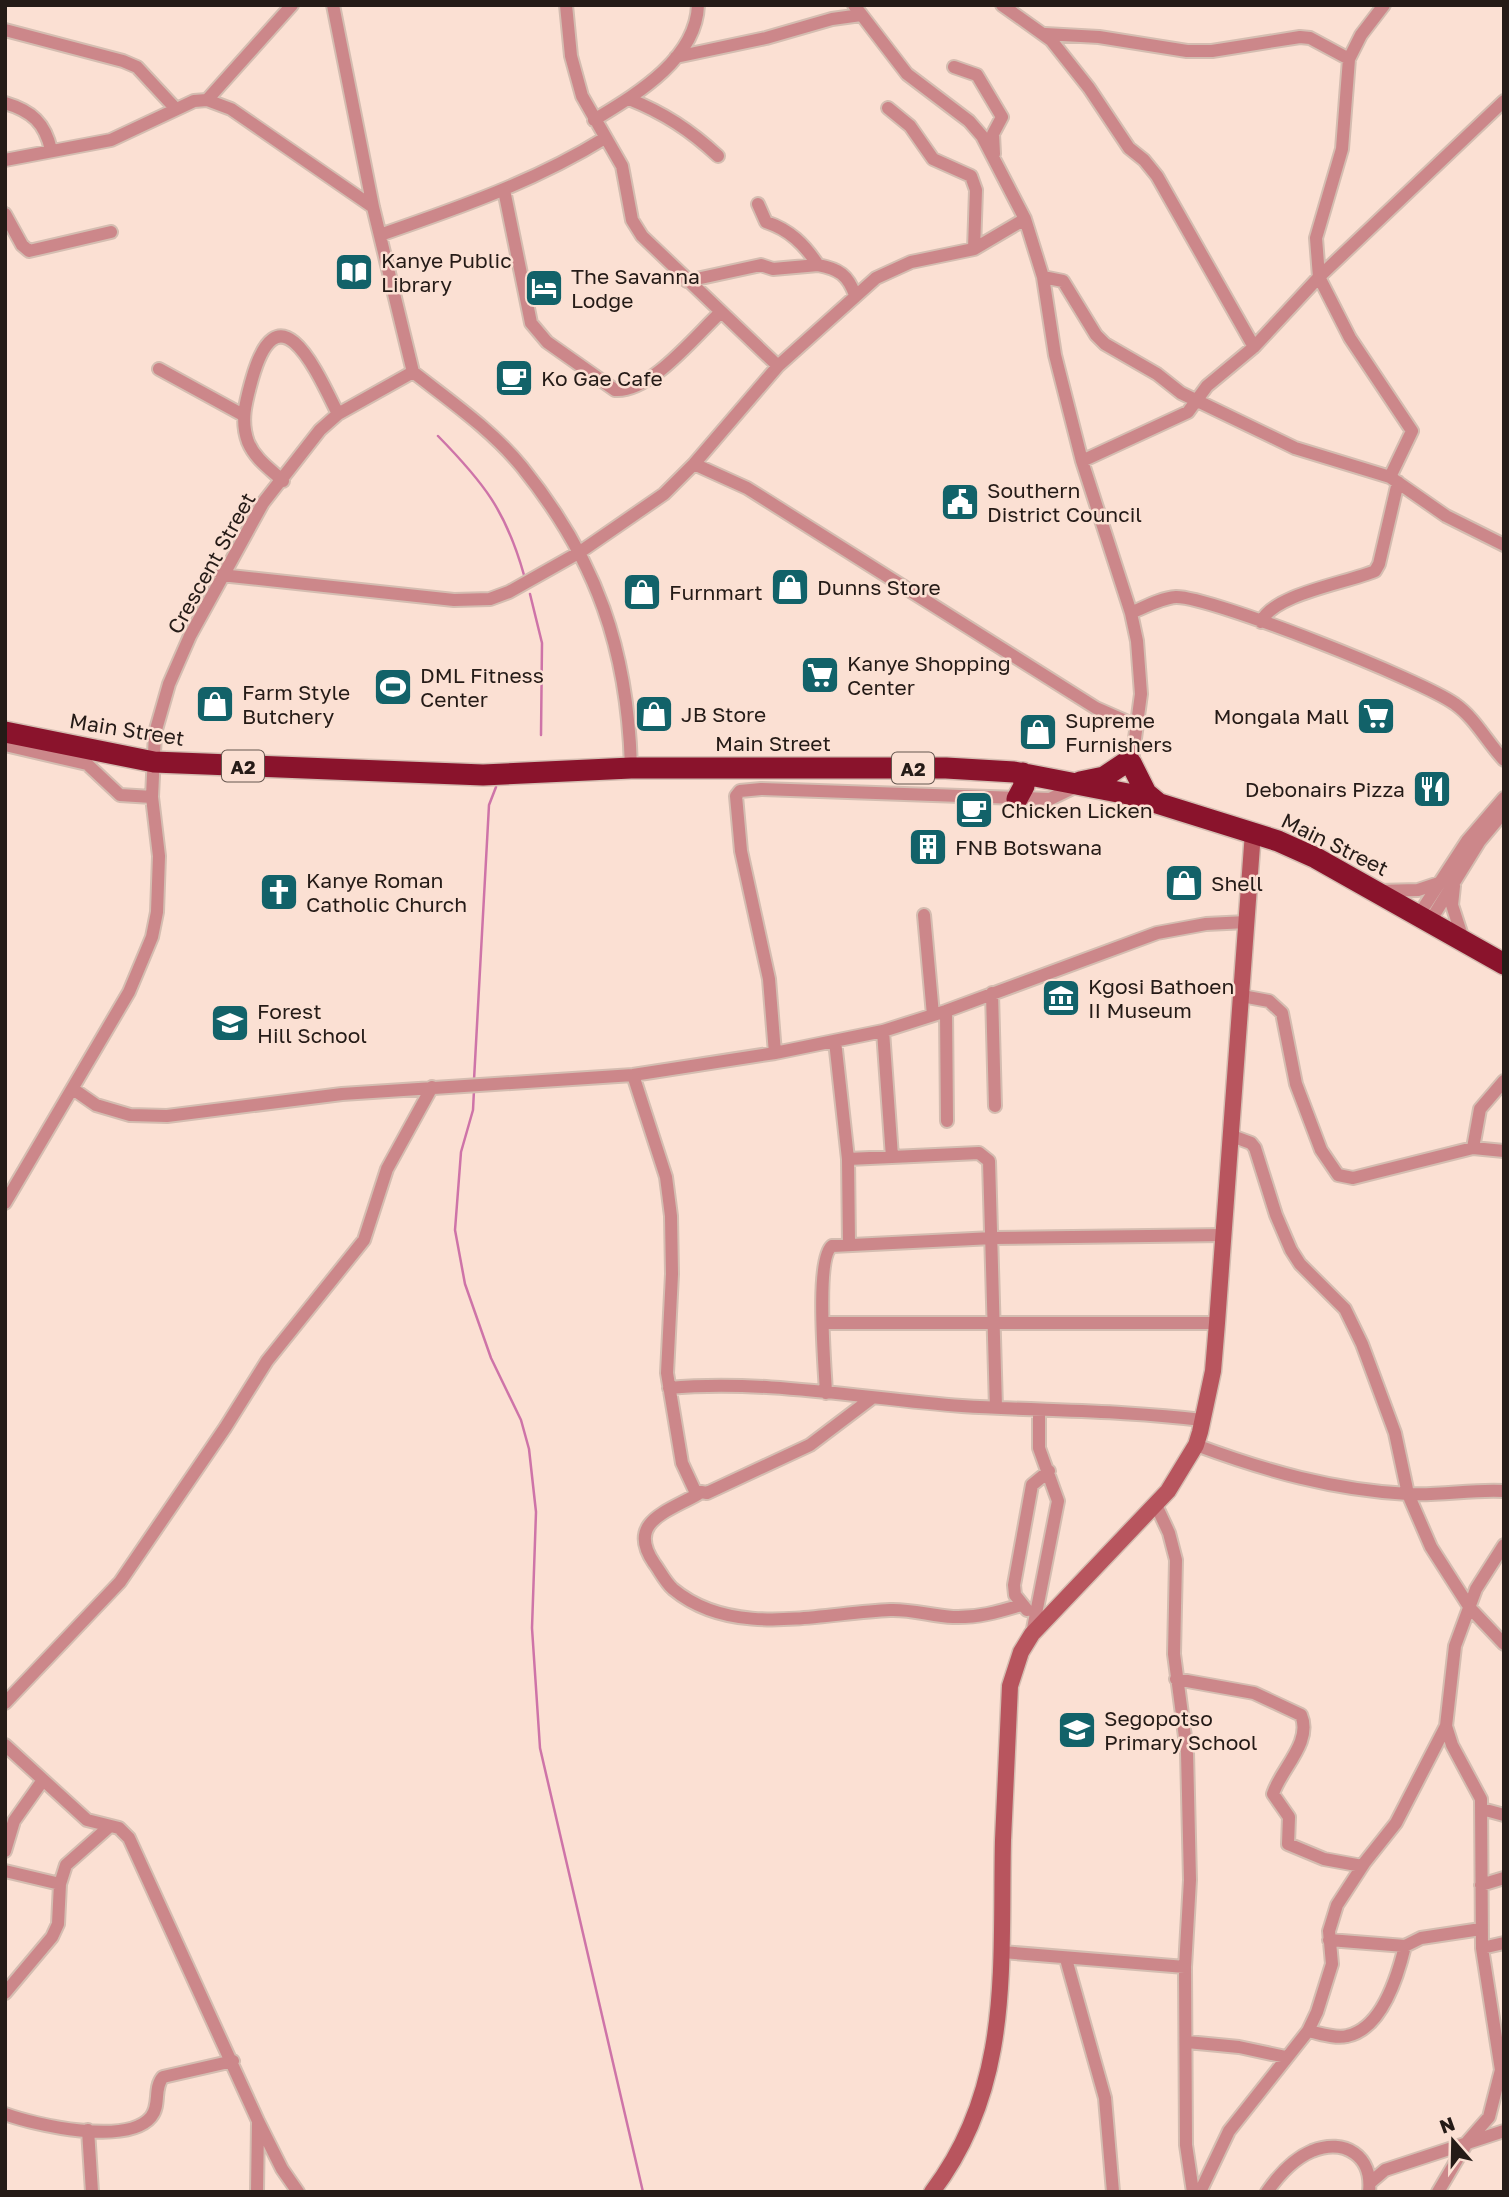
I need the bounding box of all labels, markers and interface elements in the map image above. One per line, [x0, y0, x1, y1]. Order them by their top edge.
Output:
place label: Kanye Public Library [381, 247, 512, 297]
library icon: Kanye Public Library [333, 251, 375, 293]
place label: The Savanna Lodge [571, 263, 700, 313]
hotel icon: The Savanna Lodge [523, 267, 565, 309]
cafe icon: Ko Gae Cafe [493, 357, 535, 399]
place label: Ko Gae Cafe [541, 365, 663, 391]
place label: Southern District Council [987, 477, 1142, 527]
public building icon: Southern District Council [939, 481, 981, 523]
street label: Crescent Street [161, 488, 261, 638]
shop icon: Dunns Store [769, 566, 811, 608]
shop icon: Furnmart [621, 571, 663, 613]
place label: Dunns Store [817, 574, 941, 600]
place label: Furnmart [669, 579, 763, 605]
place label: Kanye Shopping Center [847, 650, 1011, 700]
supermarket icon: Kanye Shopping Center [799, 654, 841, 696]
place label: DML Fitness Center [420, 662, 544, 712]
sports icon: DML Fitness Center [372, 666, 414, 708]
place label: Farm Style Butchery [242, 679, 350, 729]
shop icon: Farm Style Butchery [194, 683, 236, 725]
shop icon: JB Store [633, 693, 675, 735]
supermarket icon: Mongala Mall [1355, 695, 1397, 737]
place label: JB Store [681, 701, 766, 727]
place label: Mongala Mall [1213, 703, 1349, 729]
street label: Main Street [68, 707, 186, 751]
place label: Supreme Furnishers [1065, 707, 1172, 757]
shop icon: Supreme Furnishers [1017, 711, 1059, 753]
street label: Main Street [715, 730, 831, 756]
road number: A2 [222, 750, 264, 782]
road number: A2 [892, 752, 934, 783]
restaurant icon: Debonairs Pizza [1411, 768, 1453, 810]
place label: Debonairs Pizza [1245, 776, 1405, 802]
cafe icon: Chicken Licken [953, 789, 995, 831]
place label: Chicken Licken [1001, 797, 1153, 823]
street label: Main Street [1277, 807, 1393, 881]
building icon: FNB Botswana [907, 826, 949, 868]
place label: FNB Botswana [955, 834, 1102, 860]
shop icon: Shell [1163, 862, 1205, 904]
place label: Kanye Roman Catholic Church [306, 867, 467, 917]
place label: Shell [1211, 870, 1263, 896]
church icon: Kanye Roman Catholic Church [258, 871, 300, 913]
place label: Kgosi Bathoen II Museum [1088, 973, 1234, 1023]
museum icon: Kgosi Bathoen II Museum [1040, 977, 1082, 1019]
place label: Forest Hill School [257, 998, 367, 1048]
school or university icon: Forest Hill School [209, 1002, 251, 1044]
place label: Segopotso Primary School [1104, 1705, 1258, 1755]
school or university icon: Segopotso Primary School [1056, 1709, 1098, 1751]
north arrow [1418, 2106, 1488, 2176]
text: N [1436, 2111, 1458, 2138]

